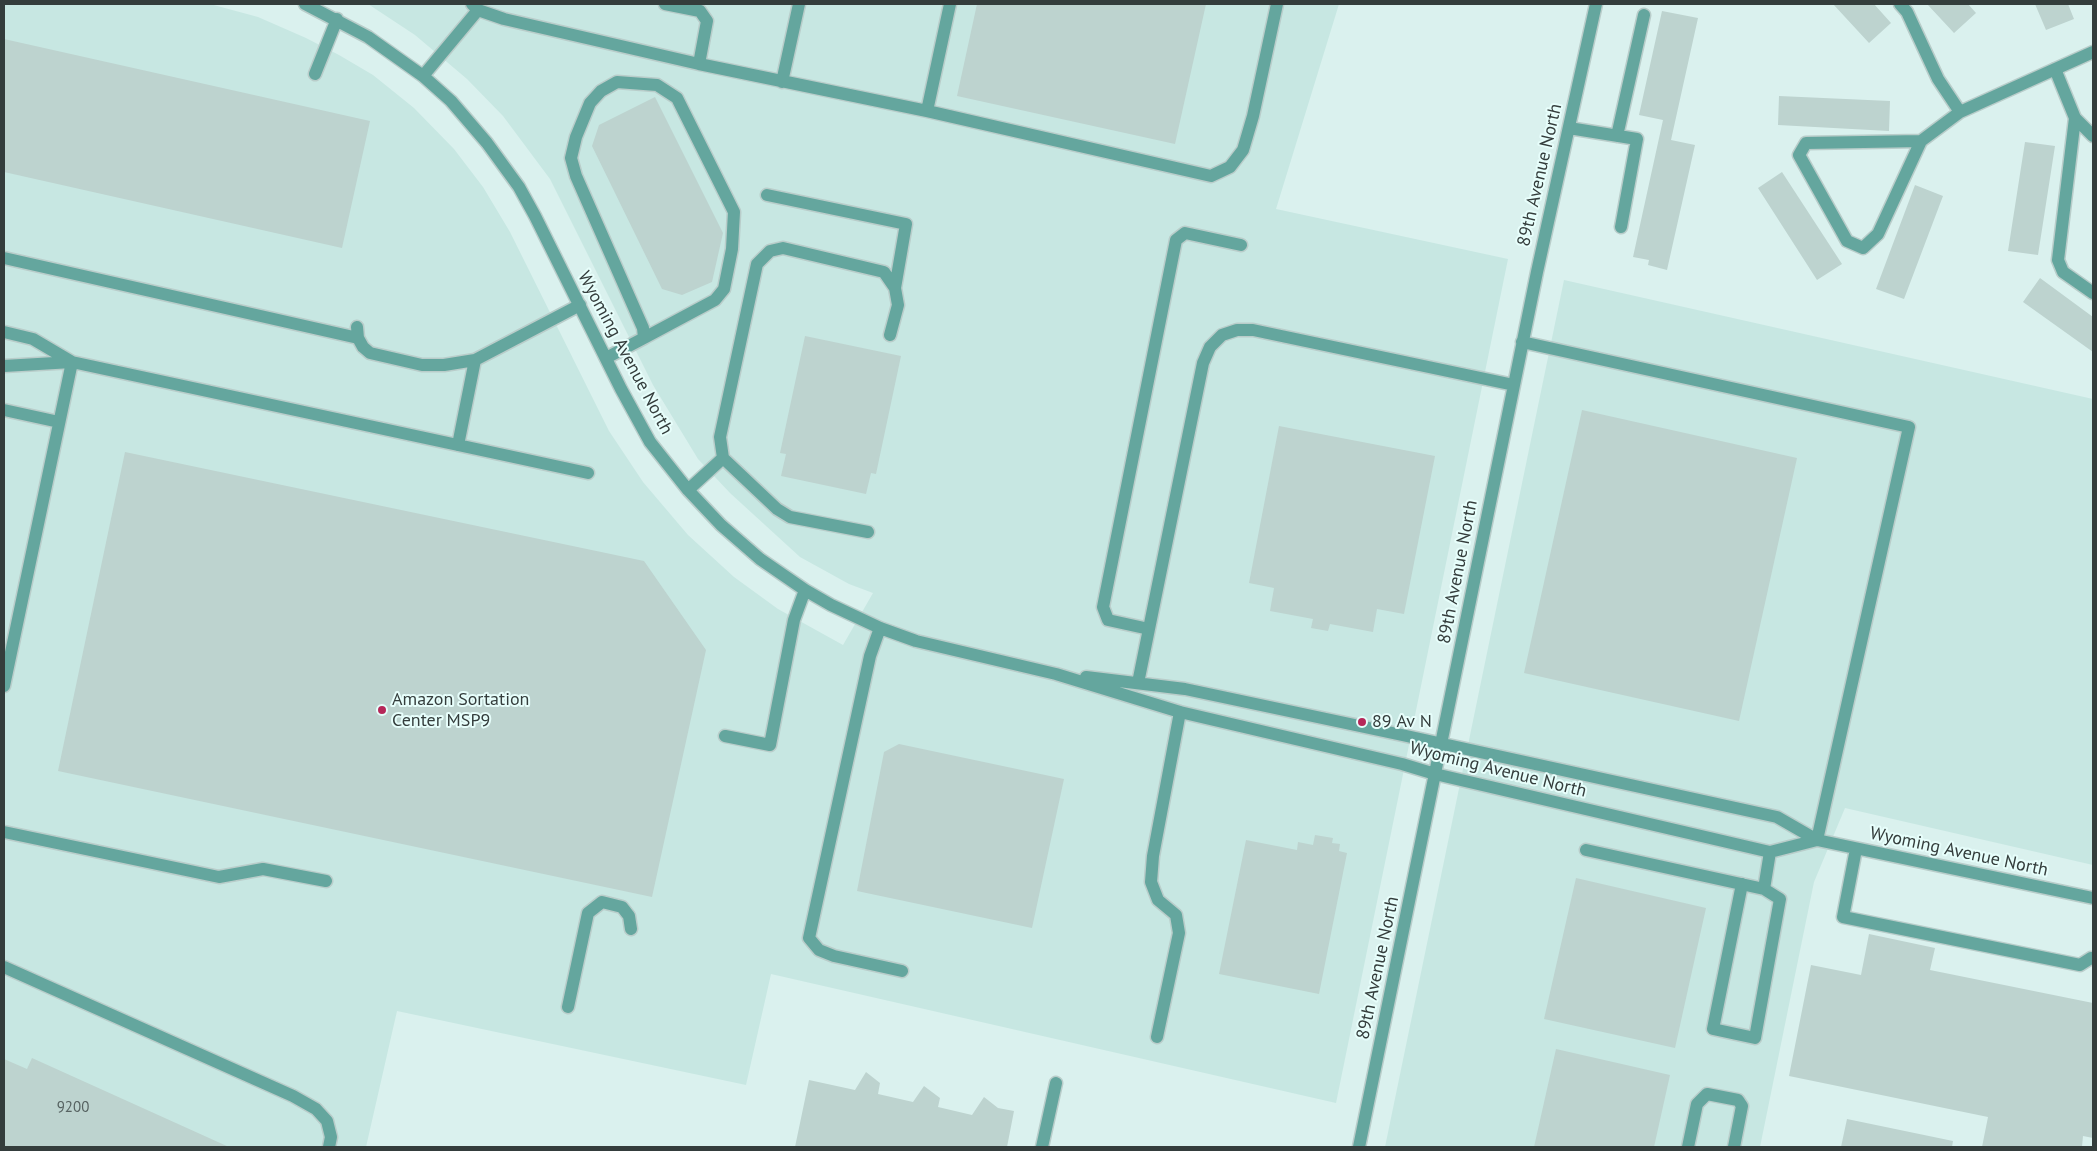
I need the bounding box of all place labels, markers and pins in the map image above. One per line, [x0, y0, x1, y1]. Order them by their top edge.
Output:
place label: Amazon Sortation Center MSP9 [392, 689, 529, 732]
marker: Amazon Sortation Center MSP9 [376, 704, 388, 716]
place label: 89 Av N [1372, 711, 1432, 733]
marker: 89 Av N [1356, 716, 1368, 728]

